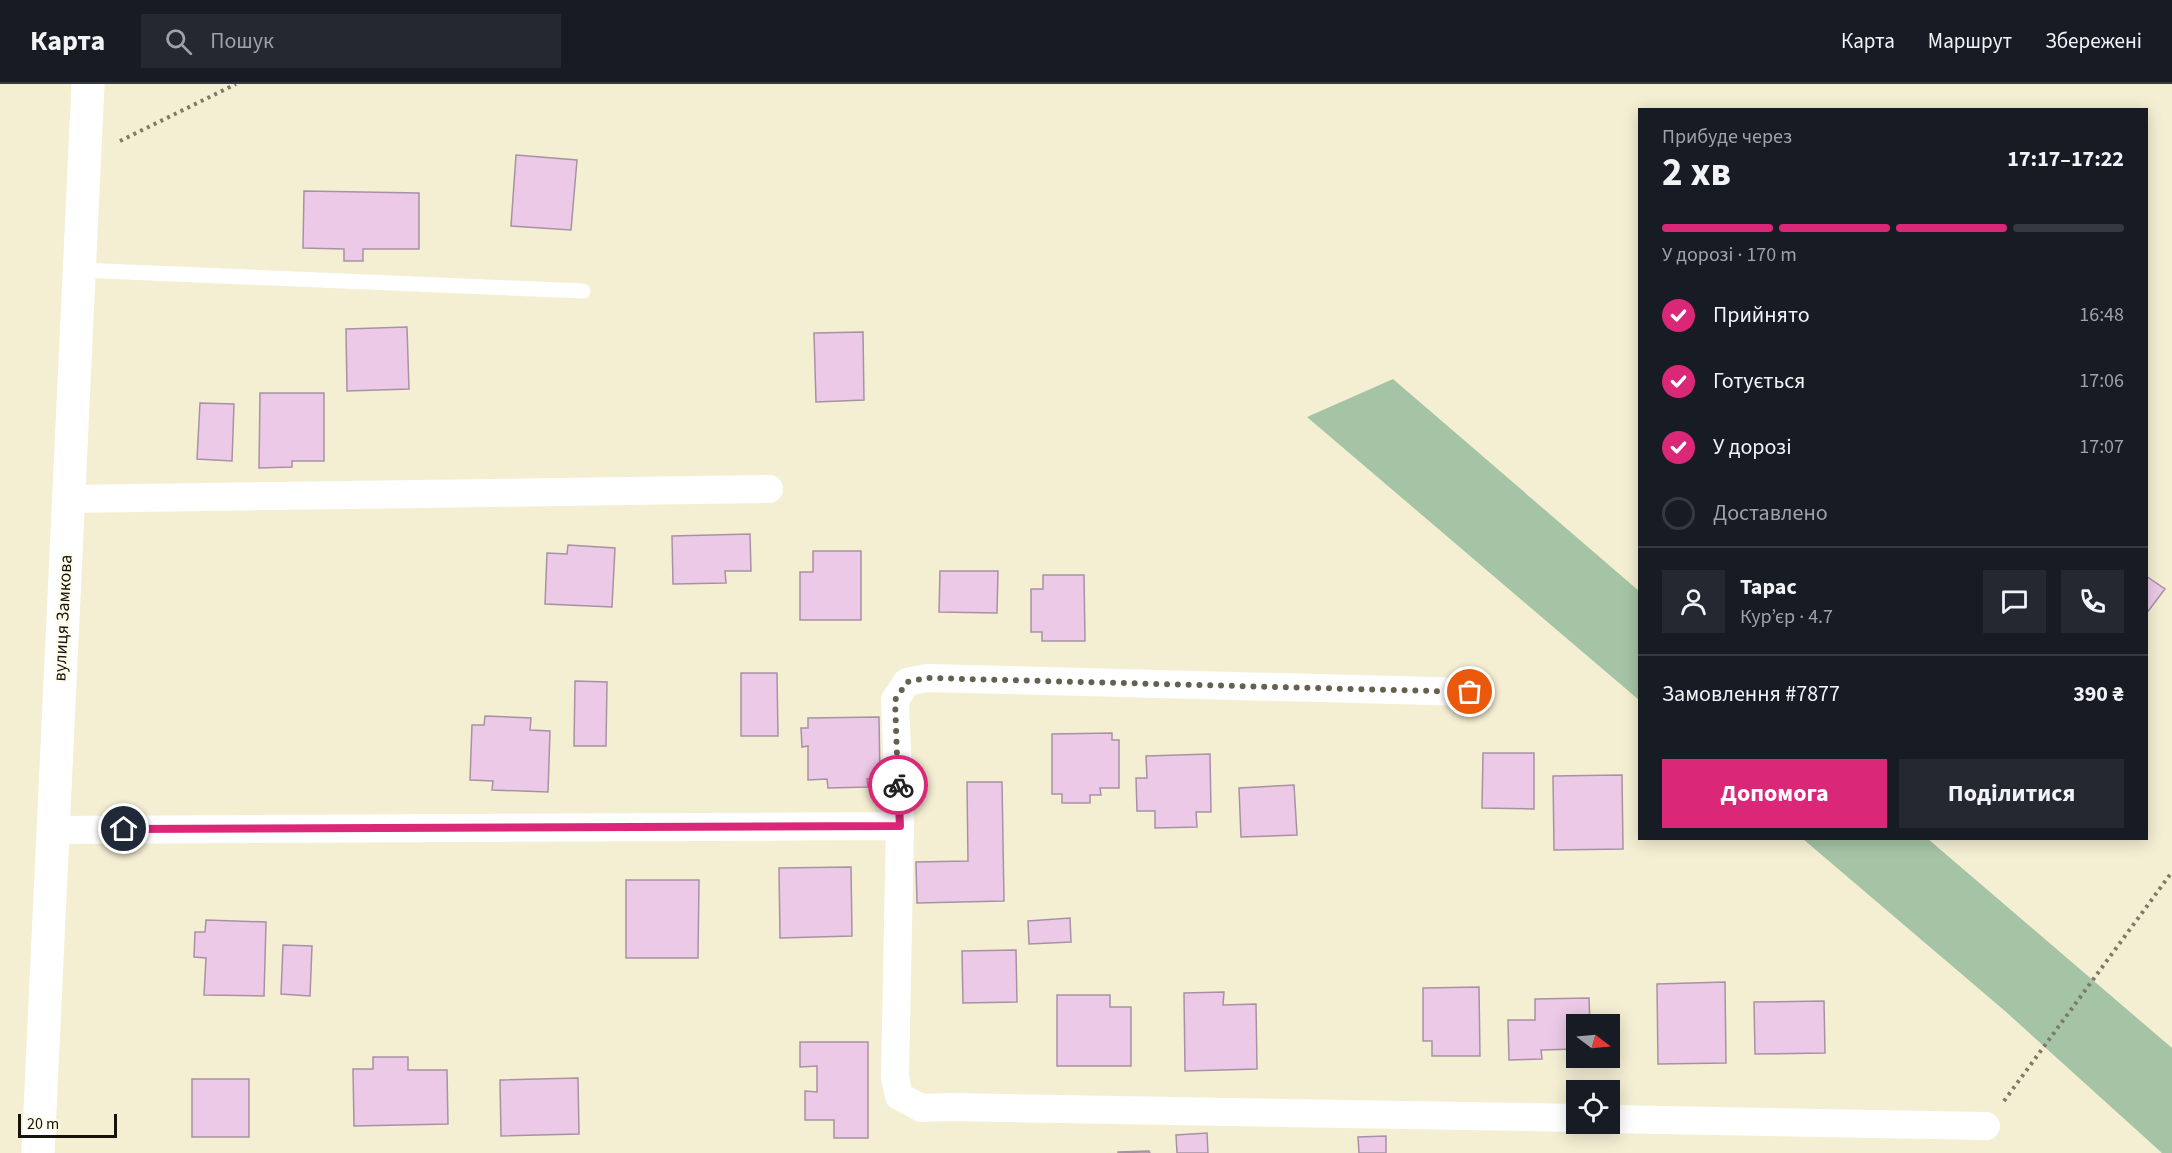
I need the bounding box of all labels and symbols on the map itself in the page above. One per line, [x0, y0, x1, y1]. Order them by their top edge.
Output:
street label: вулиця Замкова [47, 554, 79, 682]
pin [1444, 666, 1495, 717]
courier [868, 755, 928, 815]
pin [98, 803, 149, 854]
north arrow [1566, 1014, 1620, 1068]
scale bar [18, 1111, 117, 1138]

